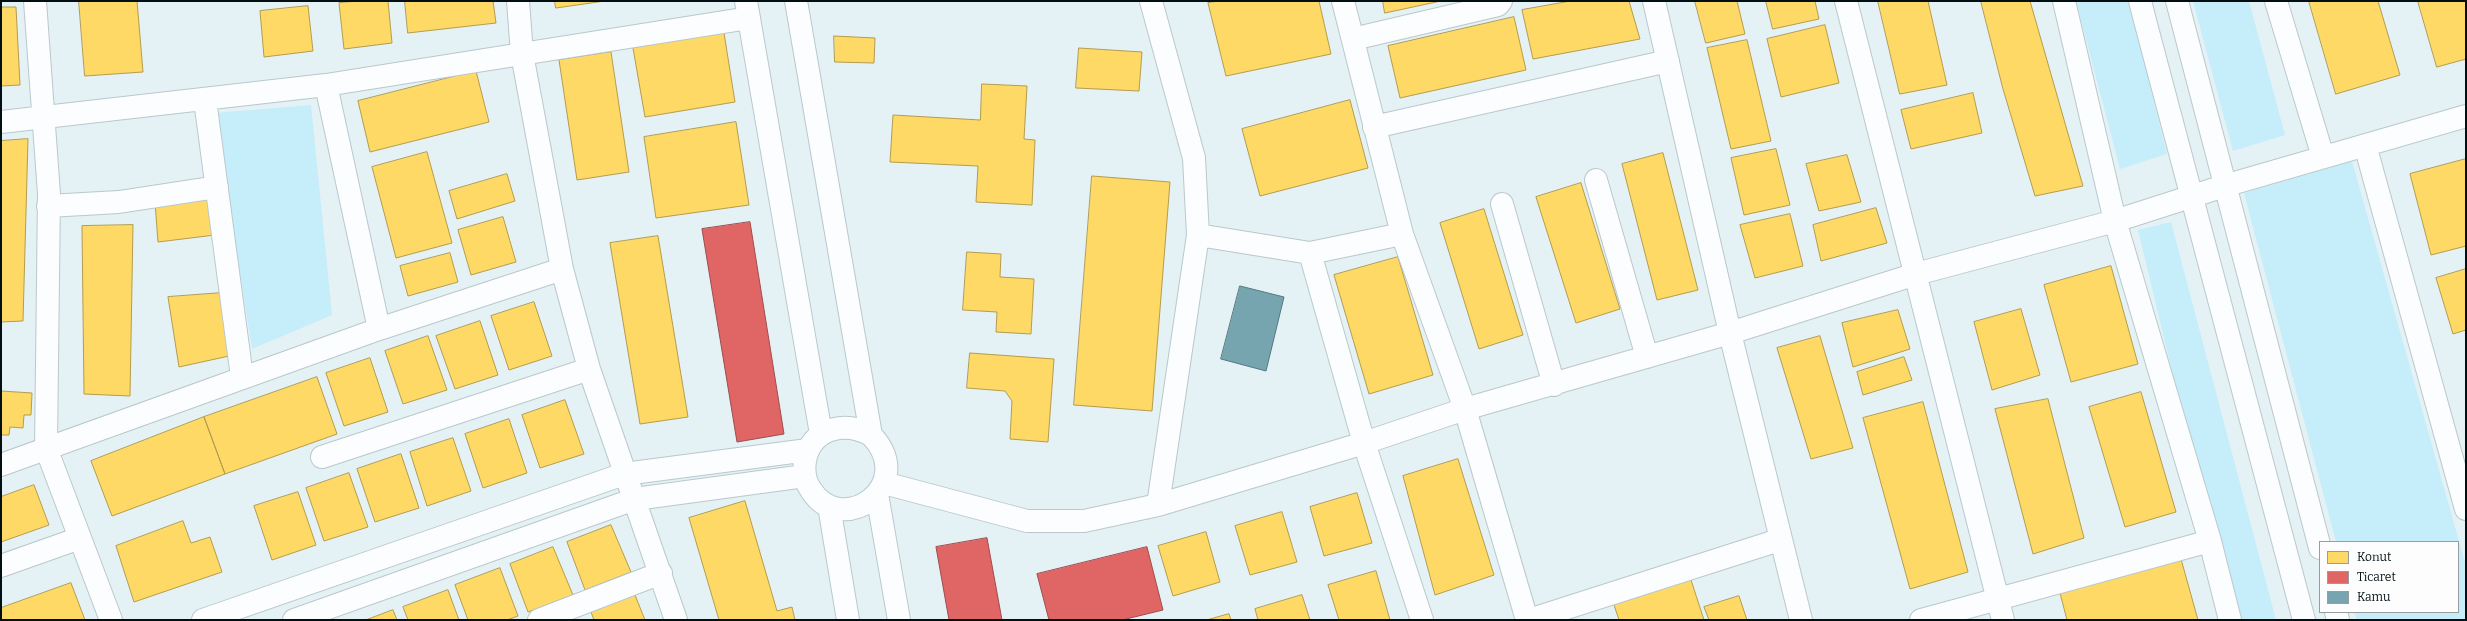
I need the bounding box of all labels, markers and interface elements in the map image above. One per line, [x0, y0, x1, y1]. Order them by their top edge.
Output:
legend [2319, 541, 2459, 613]
text: Konut [2357, 550, 2391, 564]
text: Ticaret [2357, 570, 2396, 584]
text: Kamu [2357, 590, 2390, 604]

